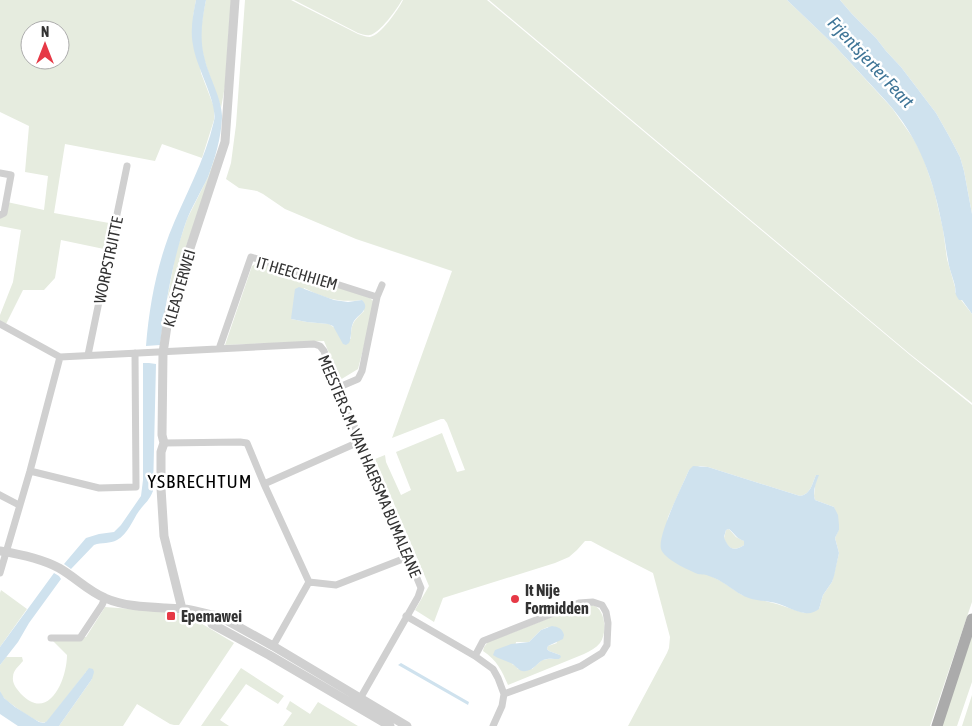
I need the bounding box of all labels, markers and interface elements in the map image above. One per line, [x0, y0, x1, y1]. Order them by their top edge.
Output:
water label: Frjentsjerter Feart [824, 12, 919, 112]
north arrow [20, 20, 70, 70]
text: N [41, 24, 49, 40]
street label: WORPSTRJITTE [90, 215, 126, 305]
street label: KLEASTERWEI [159, 247, 199, 329]
street label: IT HEECHHIEM [254, 253, 340, 293]
street label: MEESTER S.M. VAN HAERSMA BUMALEANE [315, 352, 425, 580]
district label: YSBRECHTUM [148, 470, 252, 492]
place label: It Nije Formidden [525, 581, 589, 617]
marker: It Nije Formidden [509, 593, 521, 605]
place label: Epemawei [181, 607, 242, 625]
marker: Epemawei [165, 610, 177, 622]

